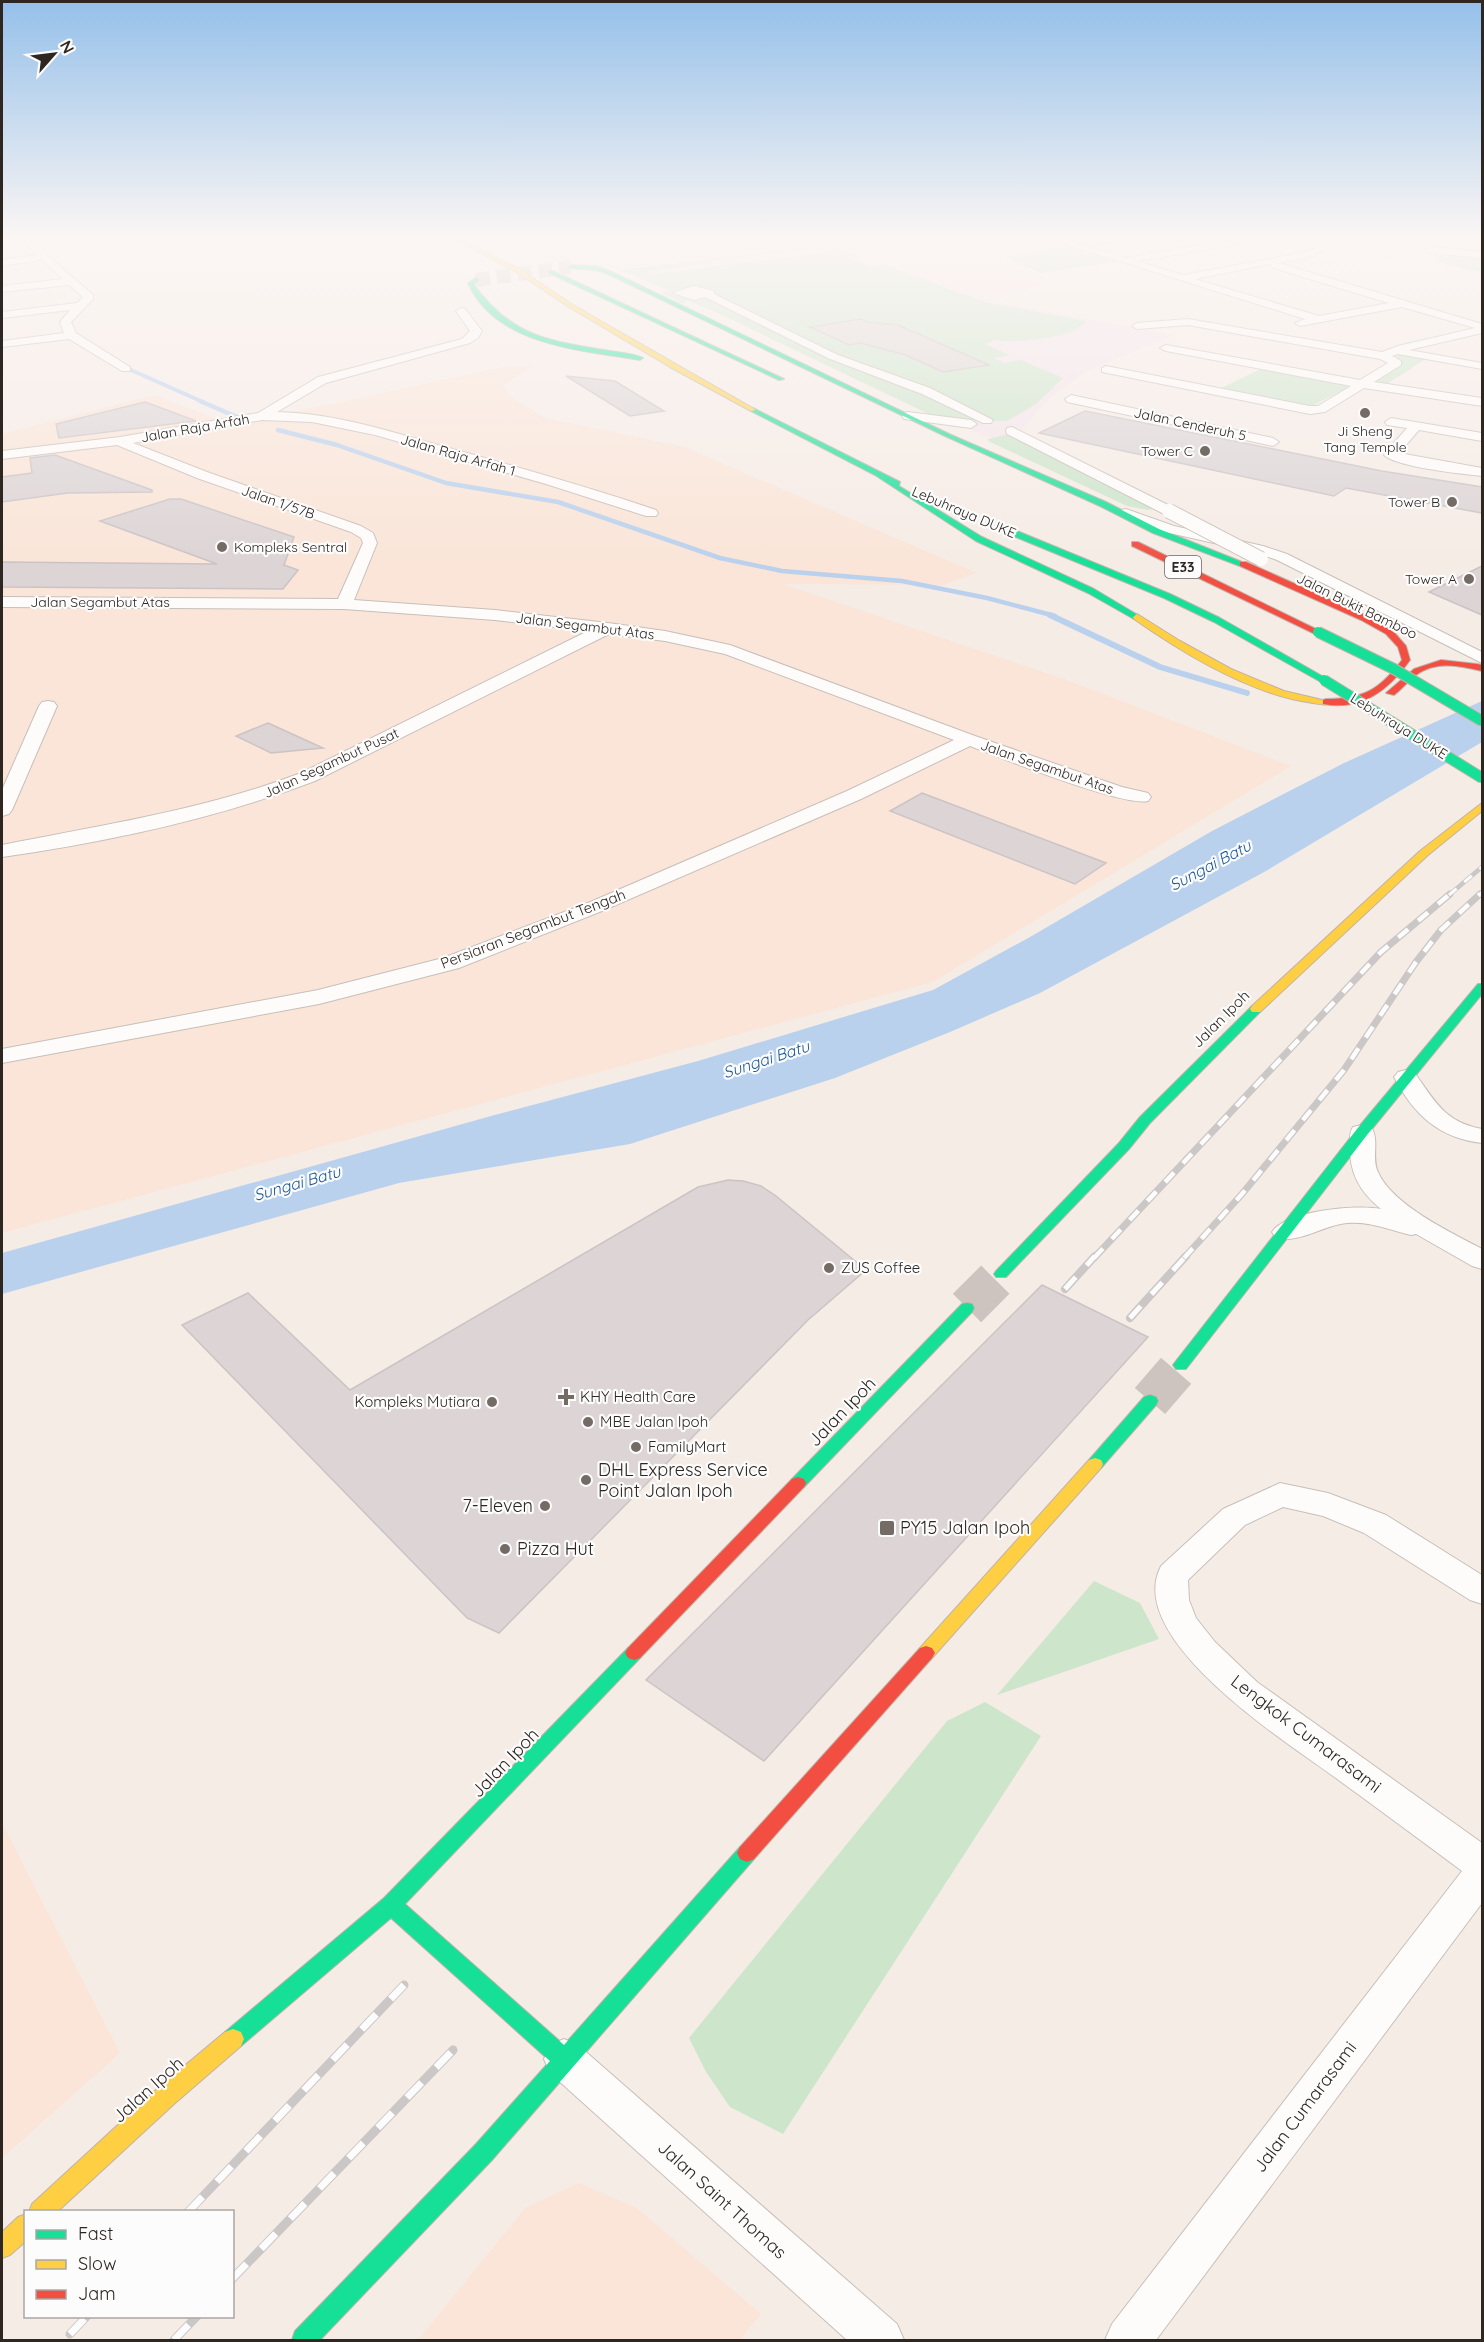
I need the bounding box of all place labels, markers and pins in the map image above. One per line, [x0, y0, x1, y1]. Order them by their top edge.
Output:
marker: Ji Sheng Tang Temple [1358, 406, 1372, 420]
place label: Ji Sheng Tang Temple [1323, 422, 1407, 456]
place label: Tower C [1141, 442, 1193, 460]
marker: Tower C [1198, 444, 1212, 458]
place label: Tower B [1388, 493, 1440, 511]
marker: Tower B [1445, 495, 1459, 509]
place label: Kompleks Sentral [234, 538, 347, 556]
marker: Kompleks Sentral [215, 540, 229, 554]
place label: Tower A [1405, 570, 1457, 588]
marker: Tower A [1462, 572, 1476, 586]
place label: ZUS Coffee [841, 1258, 920, 1277]
marker: ZUS Coffee [822, 1261, 836, 1275]
place label: KHY Health Care [580, 1387, 696, 1406]
marker: KHY Health Care [557, 1388, 575, 1406]
place label: Kompleks Mutiara [354, 1392, 480, 1411]
marker: Kompleks Mutiara [485, 1395, 499, 1409]
place label: MBE Jalan Ipoh [600, 1412, 708, 1431]
marker: MBE Jalan Ipoh [581, 1415, 595, 1429]
place label: FamilyMart [648, 1437, 726, 1456]
marker: FamilyMart [629, 1440, 643, 1454]
place label: DHL Express Service Point Jalan Ipoh [598, 1458, 768, 1502]
marker: DHL Express Service Point Jalan Ipoh [579, 1473, 593, 1487]
place label: 7-Eleven [462, 1494, 533, 1517]
marker: 7-Eleven [538, 1499, 552, 1513]
place label: PY15 Jalan Ipoh [900, 1516, 1030, 1539]
marker: PY15 Jalan Ipoh [878, 1519, 896, 1537]
place label: Pizza Hut [517, 1537, 594, 1560]
marker: Pizza Hut [498, 1542, 512, 1556]

